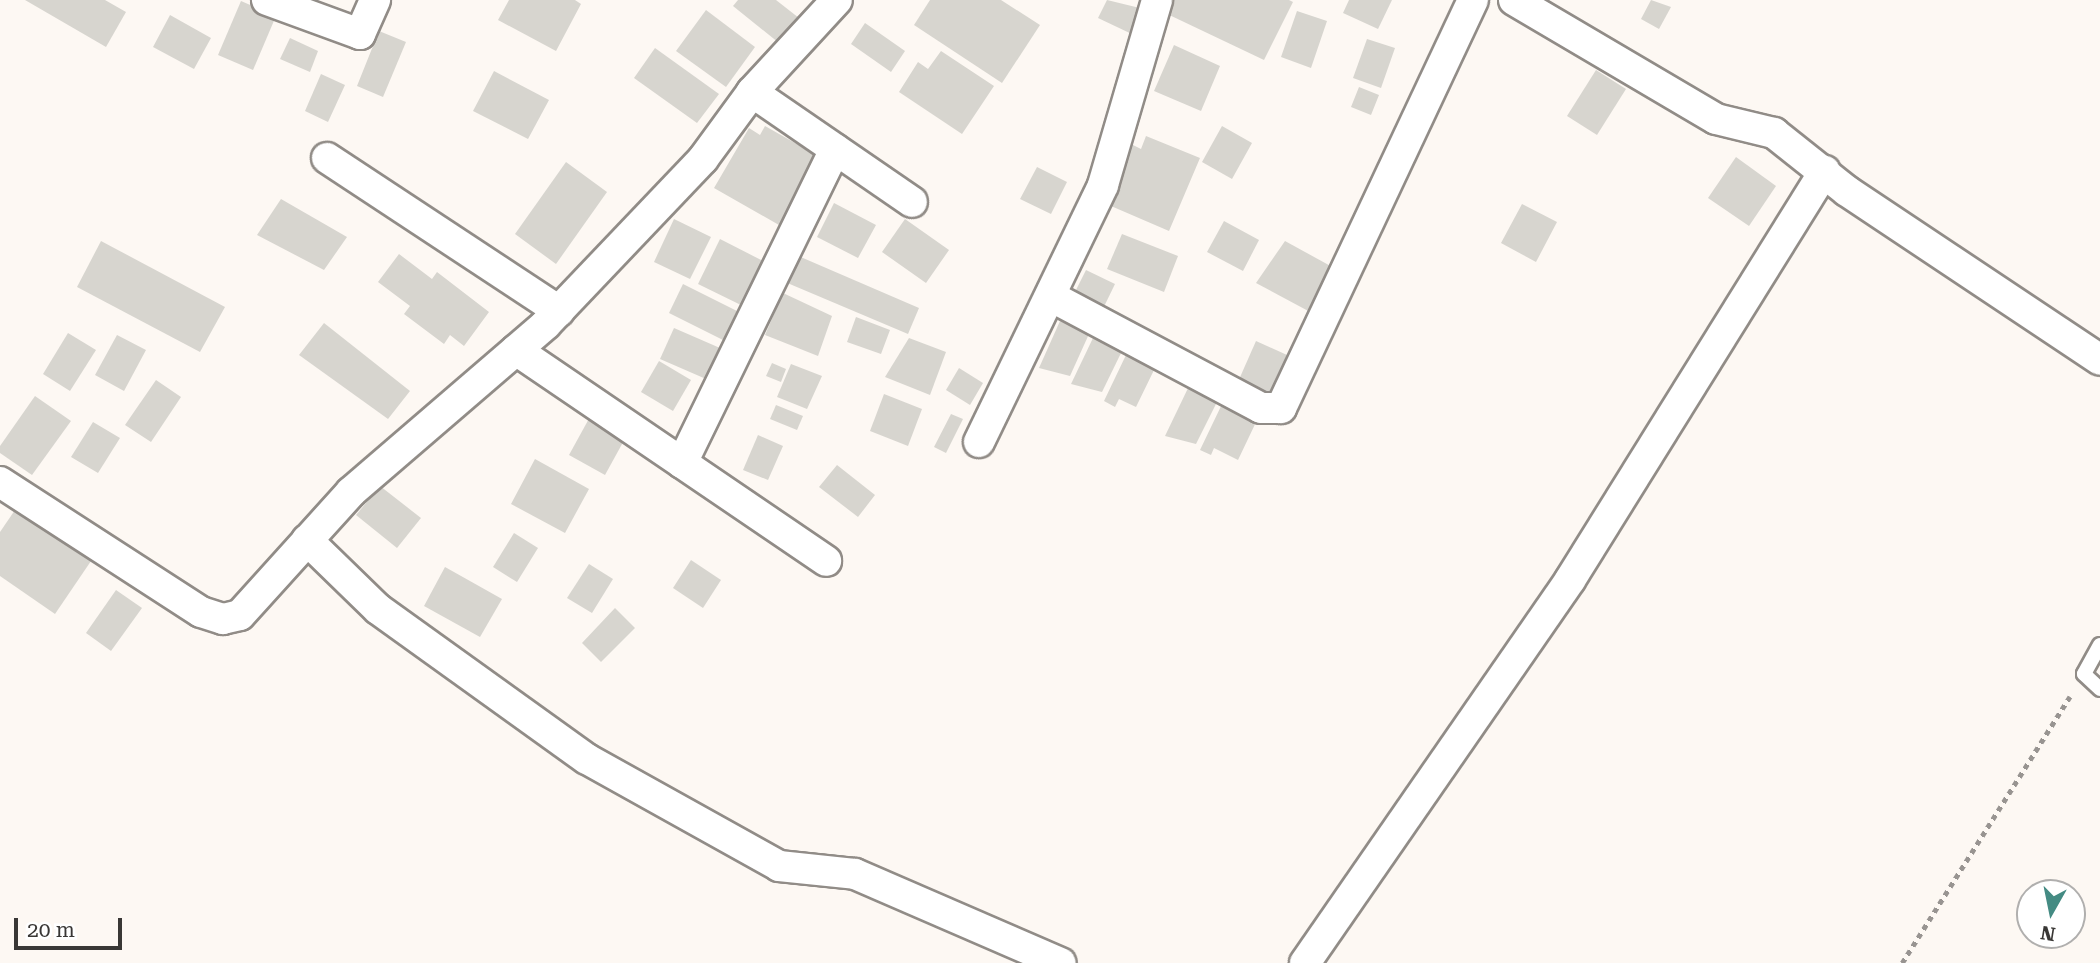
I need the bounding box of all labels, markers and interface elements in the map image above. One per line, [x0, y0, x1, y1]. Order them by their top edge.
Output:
north arrow [2016, 879, 2086, 949]
scale bar [18, 904, 126, 948]
text: 20 m [27, 918, 75, 942]
text: N [2039, 921, 2057, 946]

